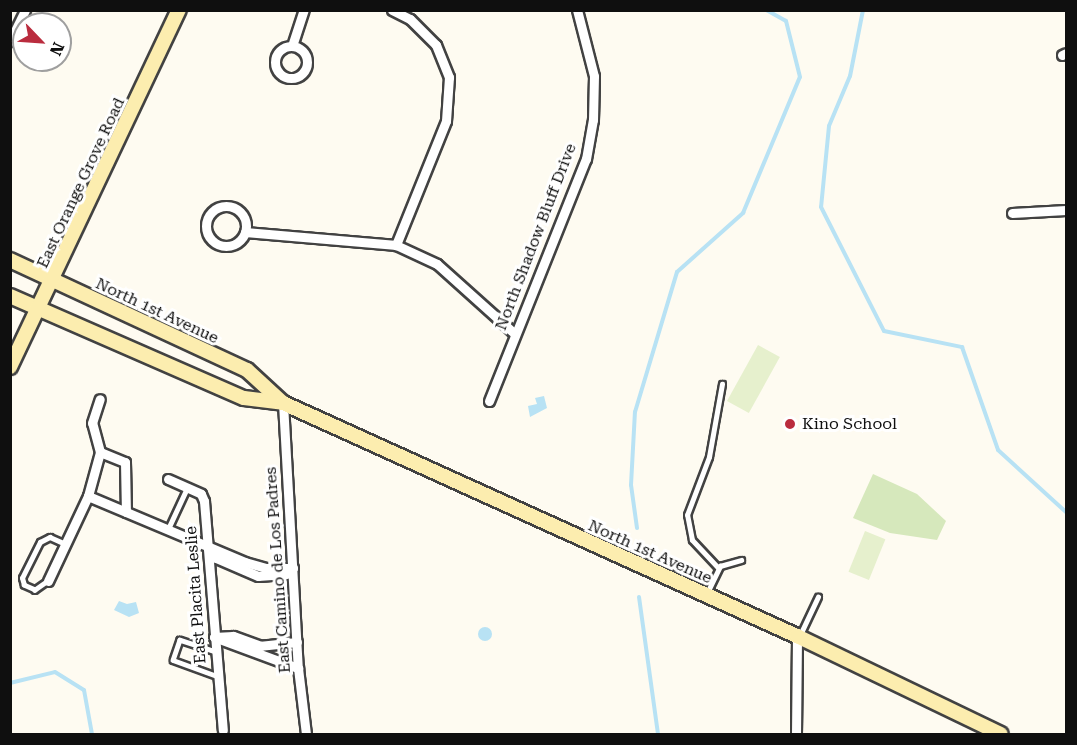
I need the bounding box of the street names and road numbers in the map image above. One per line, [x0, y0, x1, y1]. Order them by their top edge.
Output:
street label: East Orange Grove Road [33, 95, 129, 271]
street label: North Shadow Bluff Drive [491, 141, 581, 333]
street label: North 1st Avenue [92, 274, 222, 348]
street label: East Camino de Los Padres [261, 466, 295, 674]
street label: North 1st Avenue [585, 516, 715, 588]
street label: East Placita Leslie [182, 525, 210, 665]

